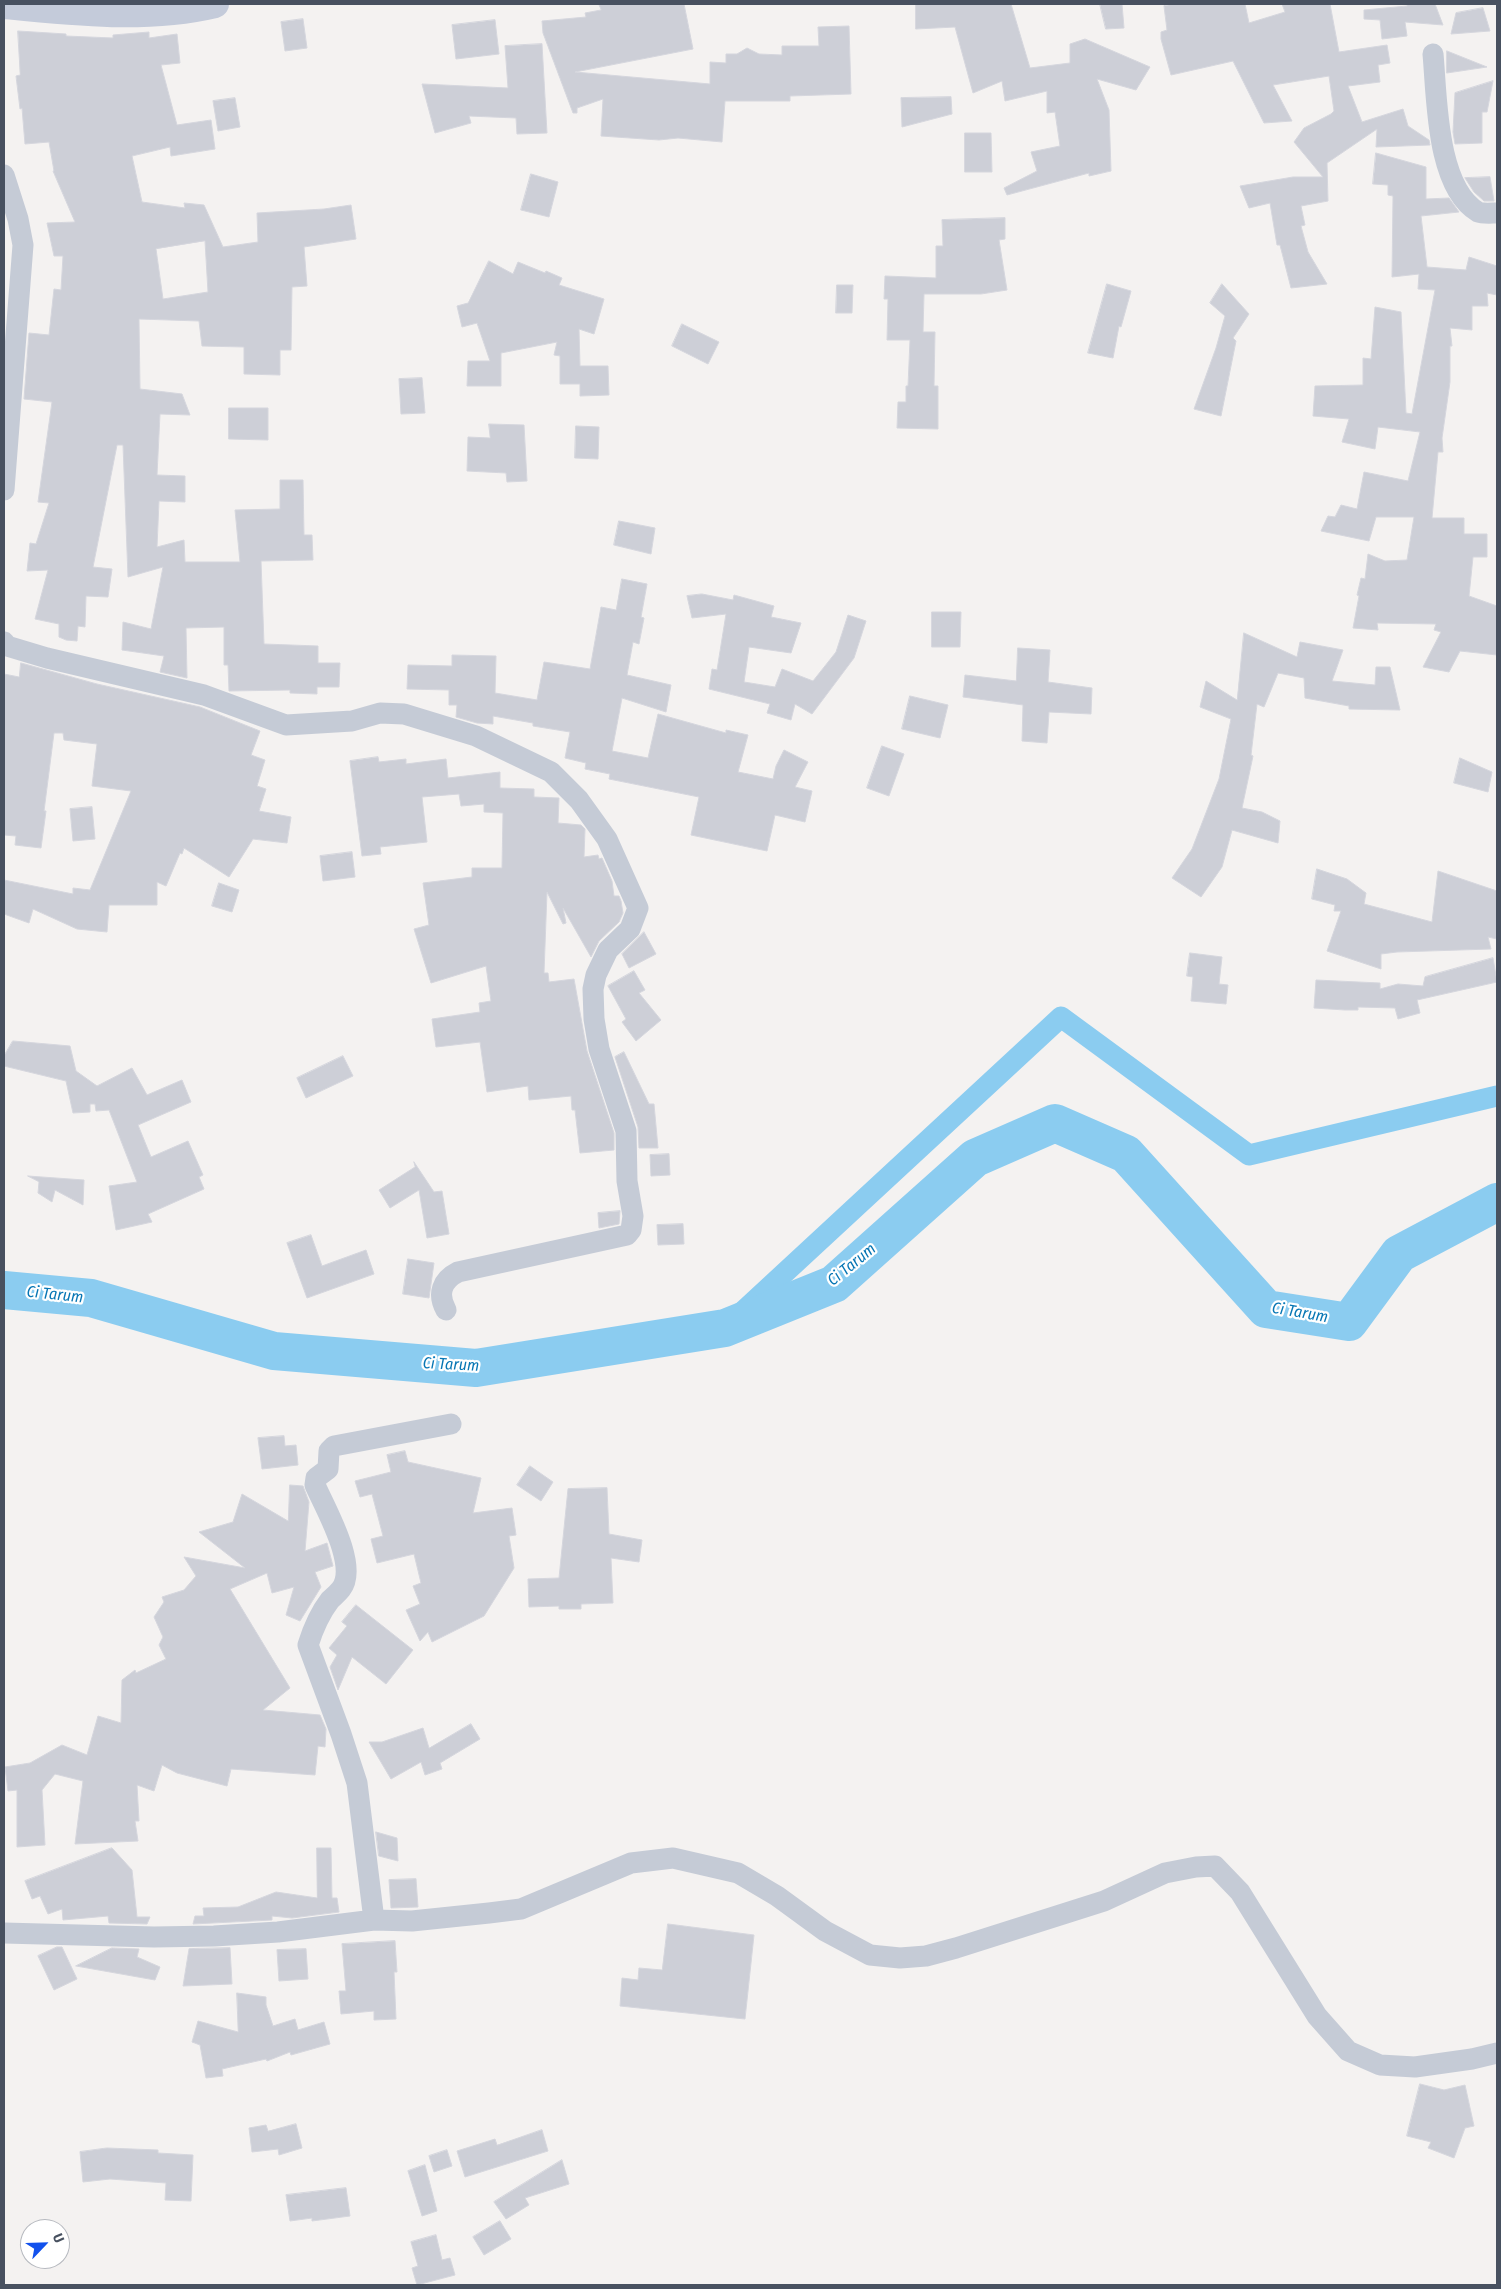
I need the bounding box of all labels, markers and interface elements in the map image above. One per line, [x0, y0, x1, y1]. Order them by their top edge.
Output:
water label: Ci Tarum [824, 1240, 880, 1290]
water label: Ci Tarum [26, 1282, 84, 1308]
water label: Ci Tarum [1270, 1299, 1330, 1327]
water label: Ci Tarum [422, 1354, 480, 1376]
north arrow [20, 2219, 70, 2269]
text: U [49, 2231, 68, 2245]

